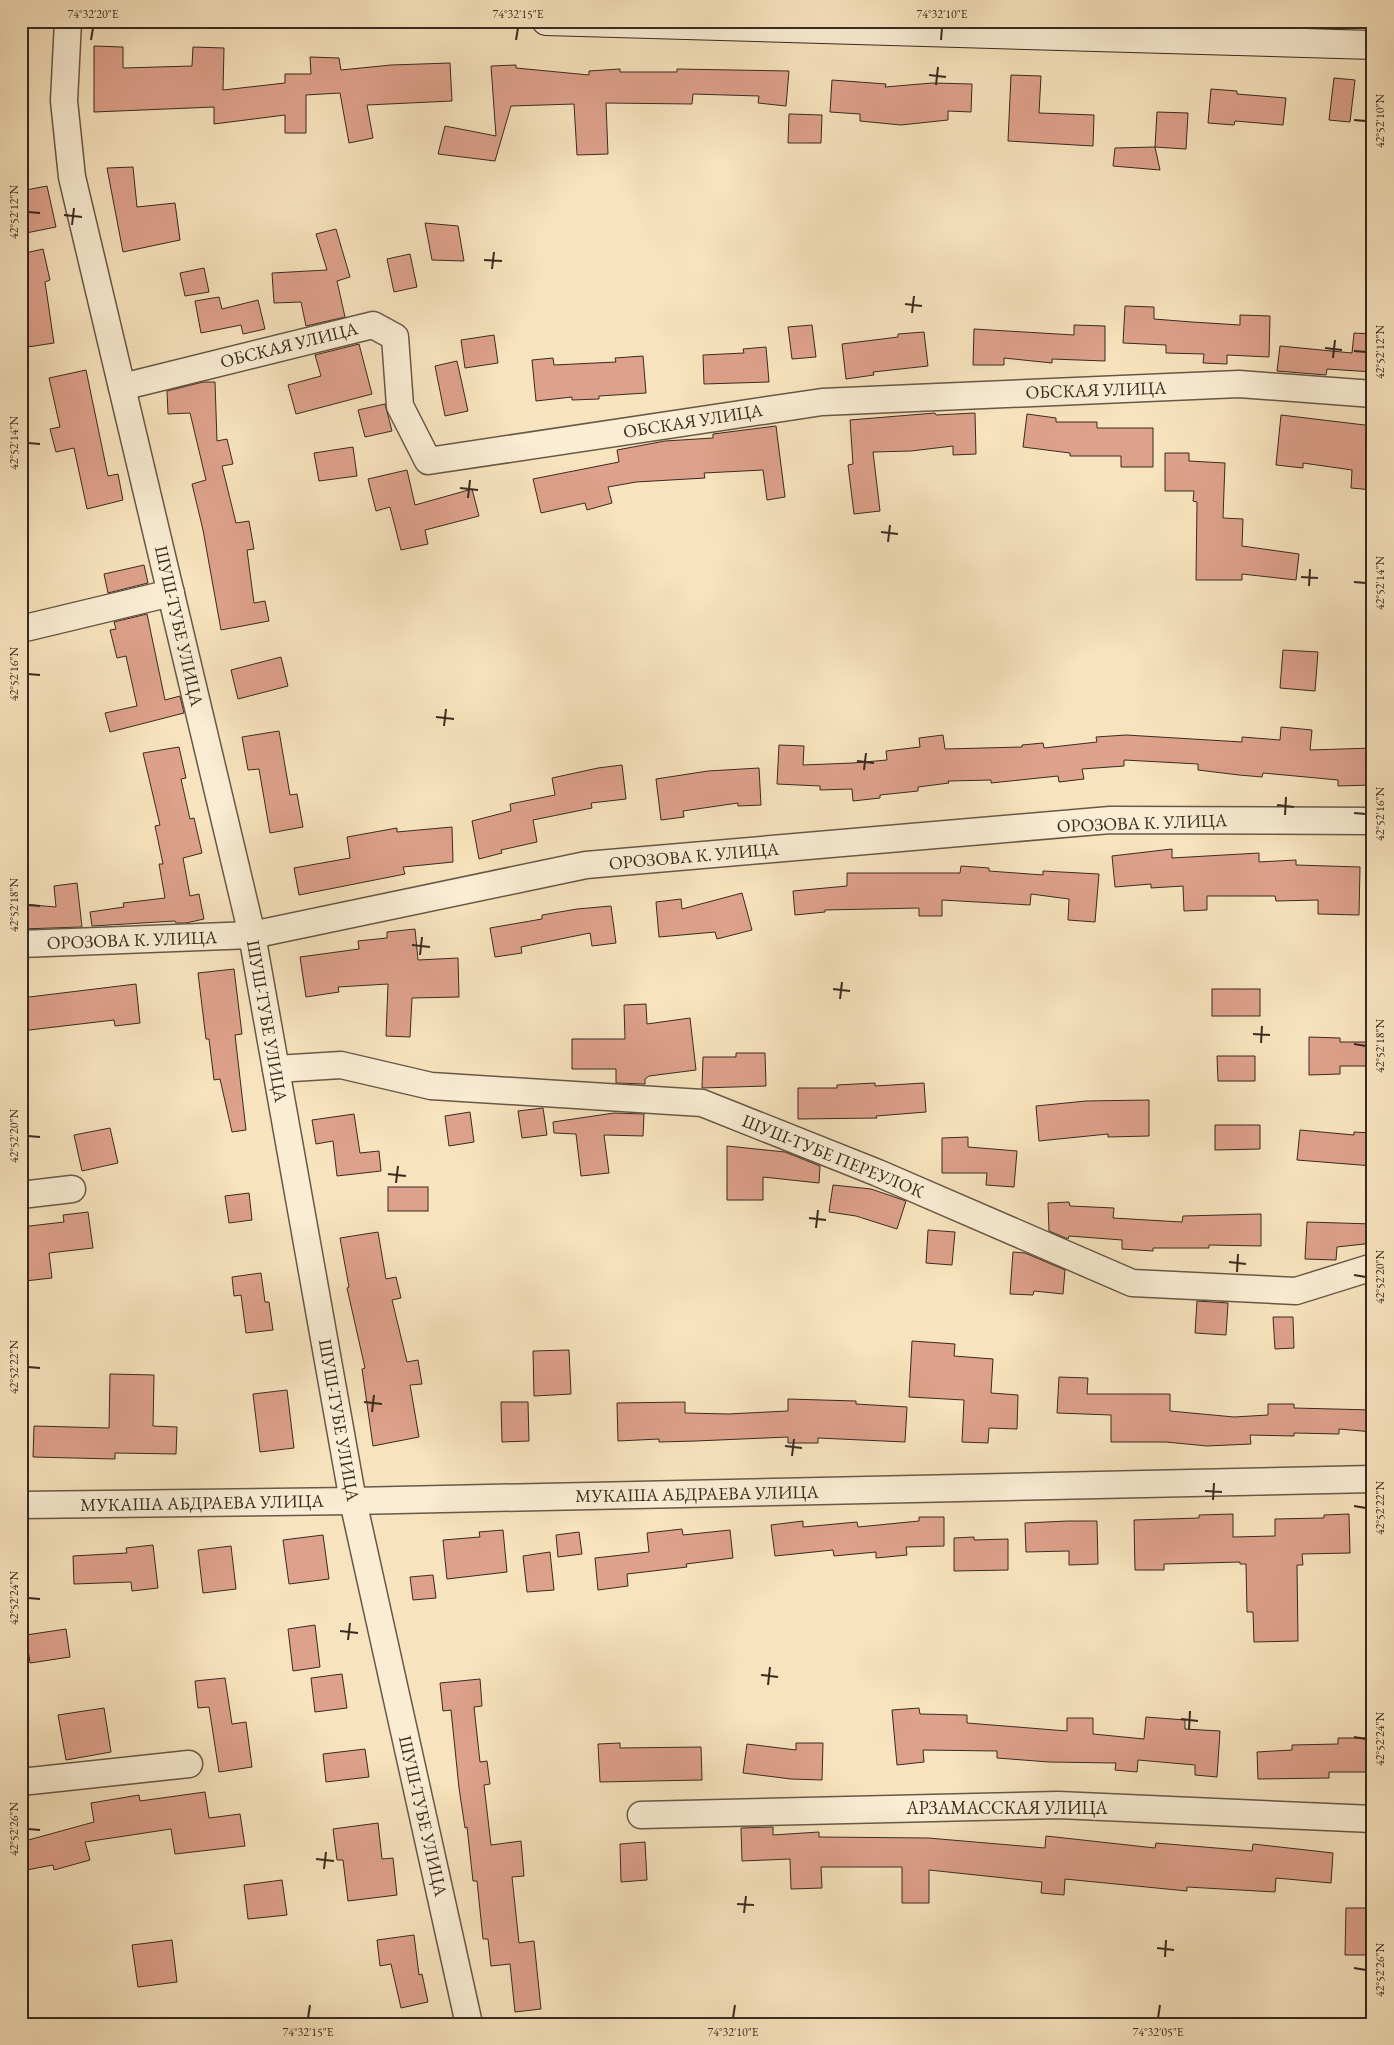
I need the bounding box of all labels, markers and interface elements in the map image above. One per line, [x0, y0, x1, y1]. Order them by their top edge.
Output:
text: 74°32'20"E [67, 6, 119, 22]
text: 74°32'15"E [492, 6, 544, 22]
text: 74°32'10"E [916, 6, 968, 22]
text: 42°52'10"N [1372, 94, 1388, 148]
text: 42°52'12"N [6, 185, 22, 239]
street label: ОБСКАЯ УЛИЦА [218, 316, 361, 373]
text: 42°52'12"N [1372, 325, 1388, 379]
street label: ОБСКАЯ УЛИЦА [1025, 376, 1167, 403]
street label: ОБСКАЯ УЛИЦА [621, 398, 765, 443]
text: 42°52'14"N [6, 416, 22, 470]
street label: ШУШ-ТУБЕ УЛИЦА [150, 543, 209, 709]
text: 42°52'14"N [1372, 556, 1388, 610]
text: 42°52'16"N [6, 647, 22, 701]
text: 42°52'16"N [1372, 787, 1388, 841]
street label: ОРОЗОВА К. УЛИЦА [1056, 808, 1228, 837]
street label: ОРОЗОВА К. УЛИЦА [608, 837, 780, 874]
text: 42°52'18"N [6, 878, 22, 932]
street label: ОРОЗОВА К. УЛИЦА [46, 925, 218, 954]
street label: ШУШ-ТУБЕ УЛИЦА [242, 938, 293, 1104]
text: 42°52'18"N [1372, 1019, 1388, 1073]
text: 42°52'20"N [6, 1109, 22, 1163]
street label: ШУШ-ТУБЕ ПЕРЕУЛОК [739, 1109, 928, 1203]
text: 42°52'20"N [1372, 1250, 1388, 1304]
street label: ШУШ-ТУБЕ УЛИЦА [314, 1337, 365, 1503]
text: 42°52'22"N [6, 1340, 22, 1394]
street label: МУКАША АБДРАЕВА УЛИЦА [575, 1480, 819, 1507]
text: 42°52'22"N [1372, 1481, 1388, 1535]
street label: МУКАША АБДРАЕВА УЛИЦА [80, 1489, 324, 1516]
text: 42°52'24"N [6, 1571, 22, 1625]
text: 42°52'24"N [1372, 1712, 1388, 1766]
street label: ШУШ-ТУБЕ УЛИЦА [394, 1733, 453, 1899]
street label: АРЗАМАССКАЯ УЛИЦА [905, 1796, 1108, 1819]
text: 42°52'26"N [6, 1802, 22, 1856]
text: 42°52'26"N [1372, 1943, 1388, 1997]
text: 74°32'15"E [282, 2024, 334, 2040]
text: 74°32'10"E [707, 2024, 759, 2040]
text: 74°32'05"E [1132, 2024, 1184, 2040]

